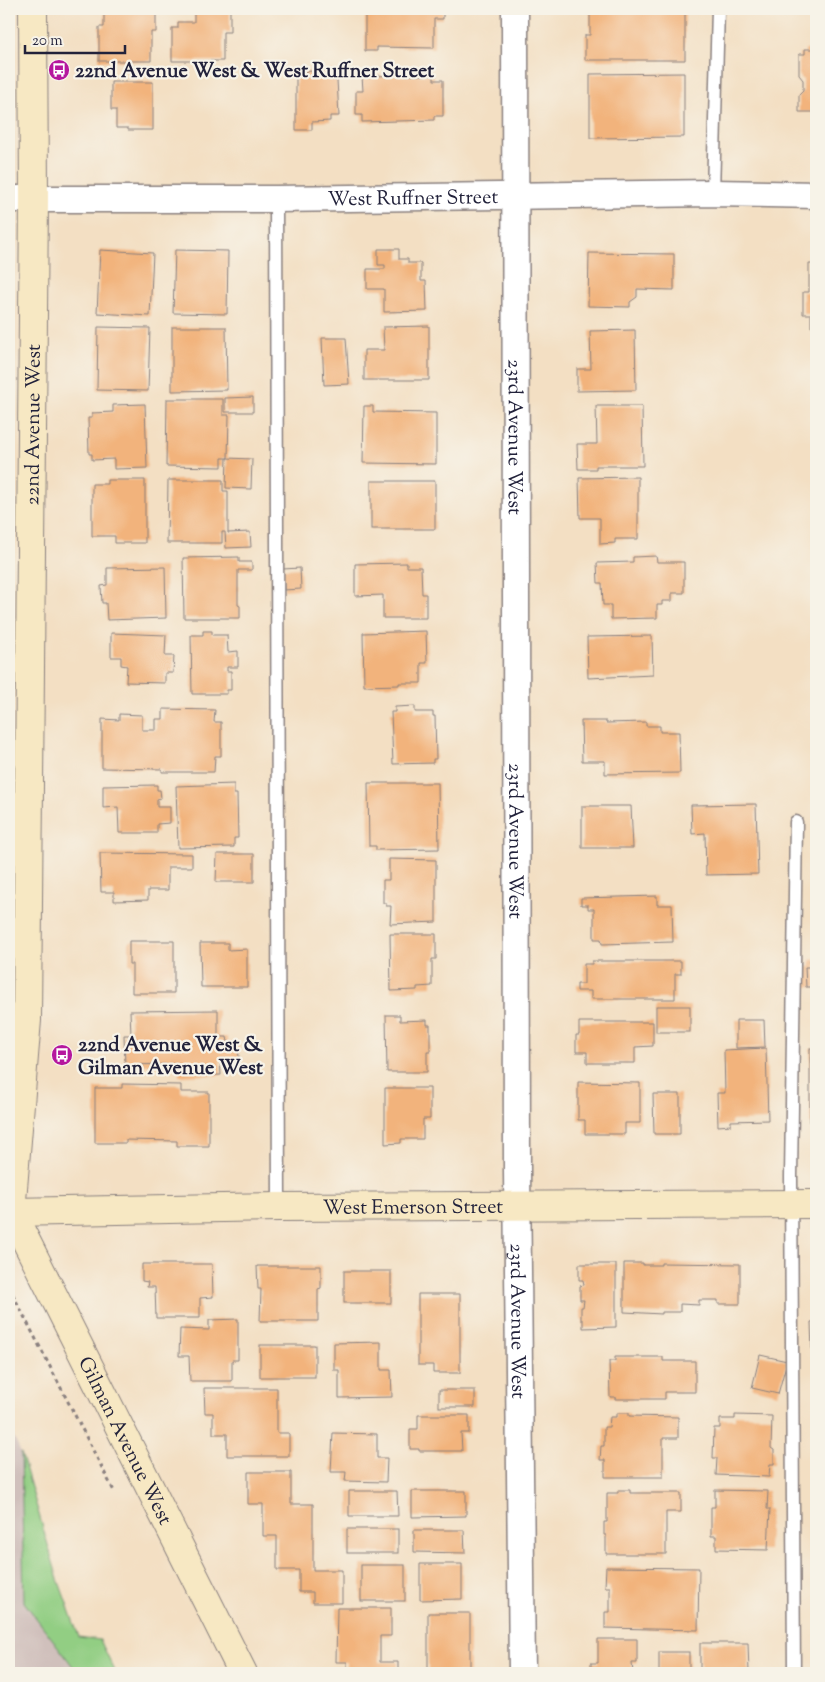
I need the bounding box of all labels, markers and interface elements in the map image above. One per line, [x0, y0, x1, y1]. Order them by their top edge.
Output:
scale bar [25, 22, 125, 54]
text: 20 m [32, 31, 63, 52]
bus stop icon: 22nd Avenue West & West Ruffner Street [47, 58, 71, 82]
place label: 22nd Avenue West & West Ruffner Street [75, 58, 434, 87]
street label: West Ruffner Street [328, 184, 499, 215]
street label: 22nd Avenue West [19, 344, 50, 506]
street label: 23rd Avenue West [499, 359, 528, 515]
street label: 23rd Avenue West [499, 763, 529, 919]
place label: 22nd Avenue West & Gilman Avenue West [78, 1032, 264, 1084]
bus stop icon: 22nd Avenue West & Gilman Avenue West [50, 1043, 74, 1067]
street label: West Emerson Street [323, 1194, 503, 1224]
street label: 23rd Avenue West [501, 1243, 531, 1399]
street label: Gilman Avenue West [69, 1352, 178, 1531]

